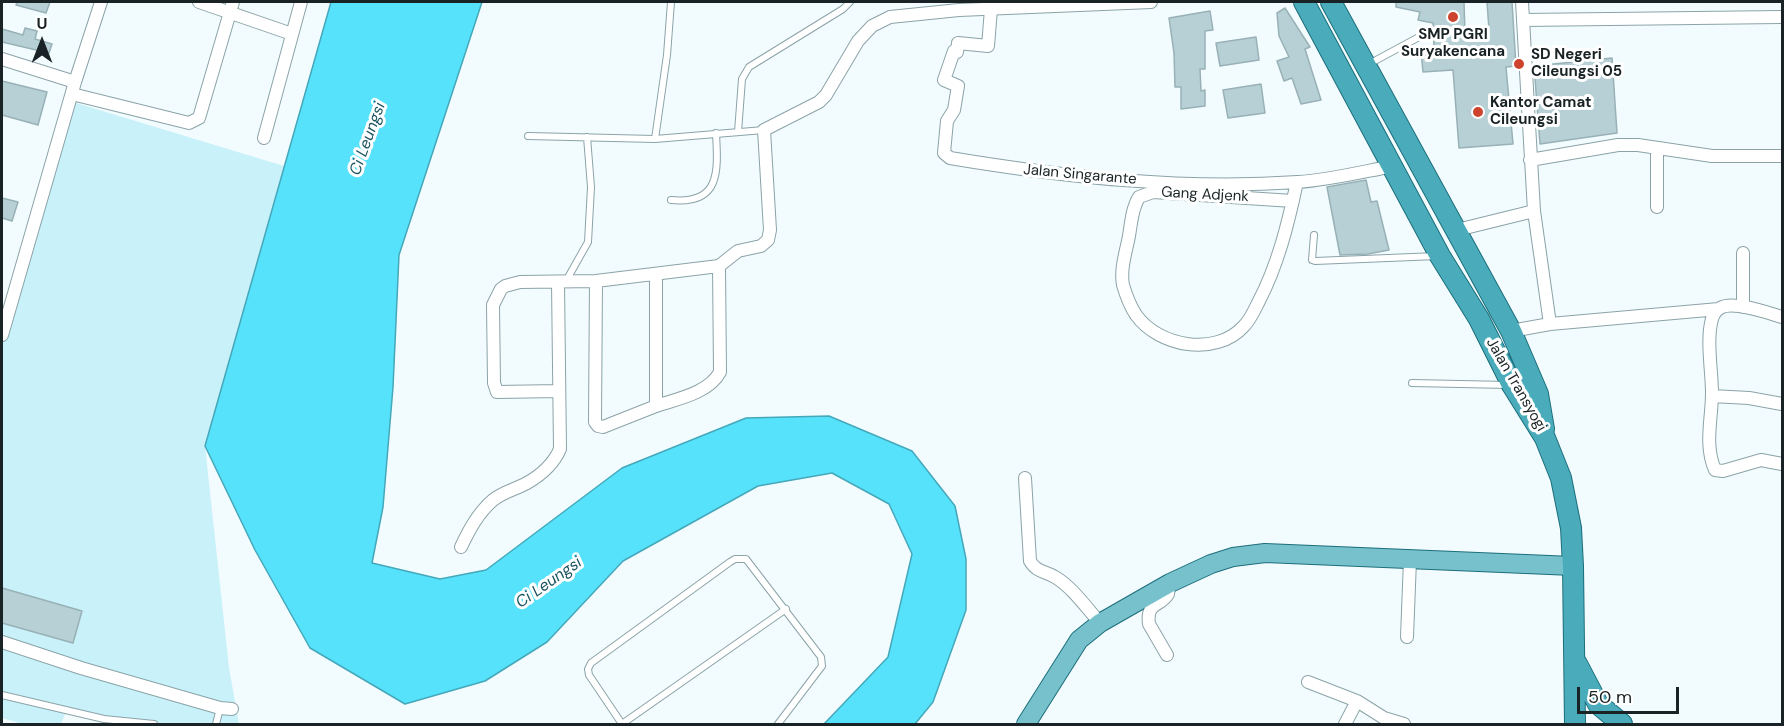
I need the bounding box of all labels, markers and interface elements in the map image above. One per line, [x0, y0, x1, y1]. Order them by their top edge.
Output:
marker: SMP PGRI Suryakencana [1446, 10, 1460, 24]
north arrow [12, 12, 72, 72]
text: U [37, 13, 47, 34]
place label: SMP PGRI Suryakencana [1401, 26, 1505, 61]
place label: SD Negeri Cileungsi 05 [1531, 46, 1622, 81]
marker: SD Negeri Cileungsi 05 [1512, 57, 1526, 71]
place label: Kantor Camat Cileungsi [1490, 94, 1592, 129]
water label: Ci Leungsi [346, 100, 390, 178]
marker: Kantor Camat Cileungsi [1471, 105, 1485, 119]
street label: Jalan Singarante [1023, 161, 1137, 189]
street label: Gang Adjenk [1161, 184, 1249, 206]
street label: Jalan Transyogi [1482, 335, 1550, 435]
water label: Ci Leungsi [512, 553, 586, 613]
scale bar [1580, 675, 1682, 713]
text: 50 m [1588, 685, 1632, 709]

